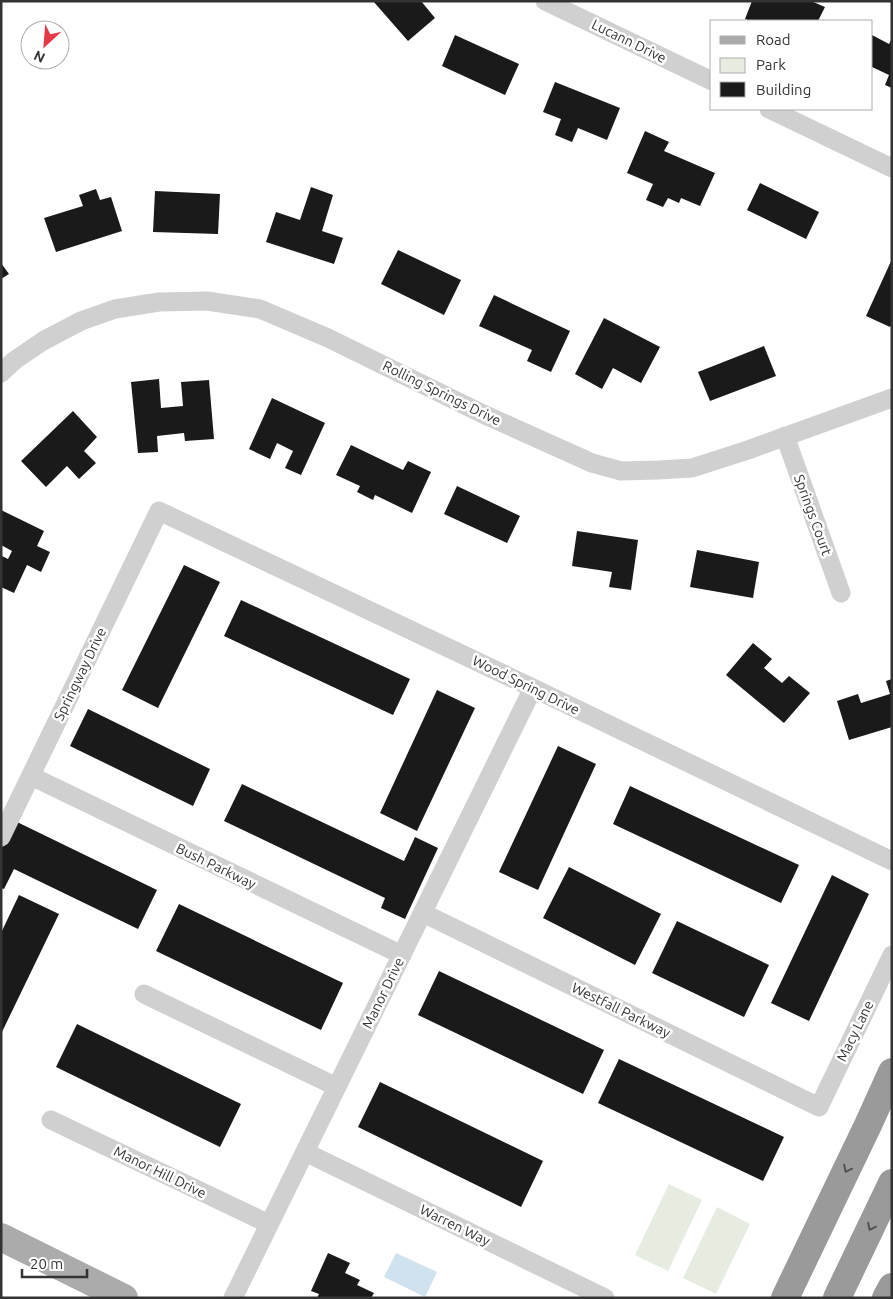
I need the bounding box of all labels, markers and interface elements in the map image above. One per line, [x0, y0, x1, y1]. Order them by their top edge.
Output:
street label: Lucann Drive [589, 16, 669, 66]
north arrow [20, 20, 70, 70]
legend [710, 20, 873, 110]
text: Road [756, 31, 791, 48]
text: N [31, 47, 48, 66]
text: Park [756, 56, 786, 73]
text: Building [756, 81, 811, 98]
street label: Rolling Springs Drive [380, 357, 504, 429]
street label: Springs Court [791, 472, 835, 558]
street label: Springway Drive [51, 625, 109, 723]
street label: Wood Spring Drive [470, 652, 582, 718]
street label: Bush Parkway [173, 840, 259, 892]
street label: Manor Drive [359, 955, 407, 1031]
street label: Westfall Parkway [569, 979, 673, 1041]
street label: Macy Lane [833, 998, 877, 1064]
street label: Manor Hill Drive [111, 1143, 209, 1201]
one-way arrow [843, 1164, 853, 1173]
street label: Warren Way [417, 1201, 493, 1249]
one-way arrow [866, 1222, 877, 1231]
scale bar [22, 1246, 88, 1278]
text: 20 m [30, 1255, 63, 1272]

